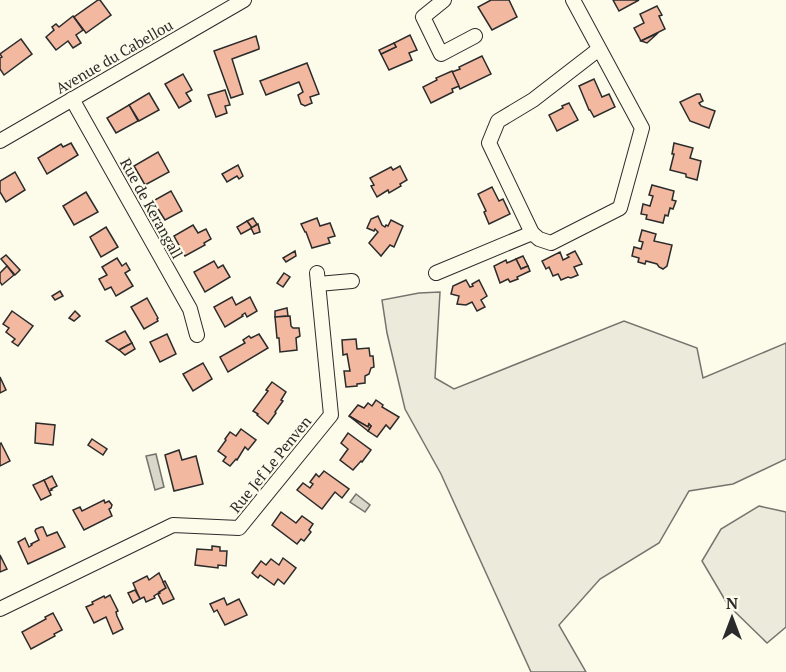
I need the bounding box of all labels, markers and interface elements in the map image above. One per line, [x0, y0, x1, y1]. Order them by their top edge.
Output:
street label: Avenue du Cabellou [52, 14, 177, 98]
street label: Rue de Kerangall [116, 154, 188, 262]
street label: Rue Jef Le Penven [225, 411, 315, 517]
north arrow [702, 588, 762, 648]
text: N [726, 592, 738, 614]

